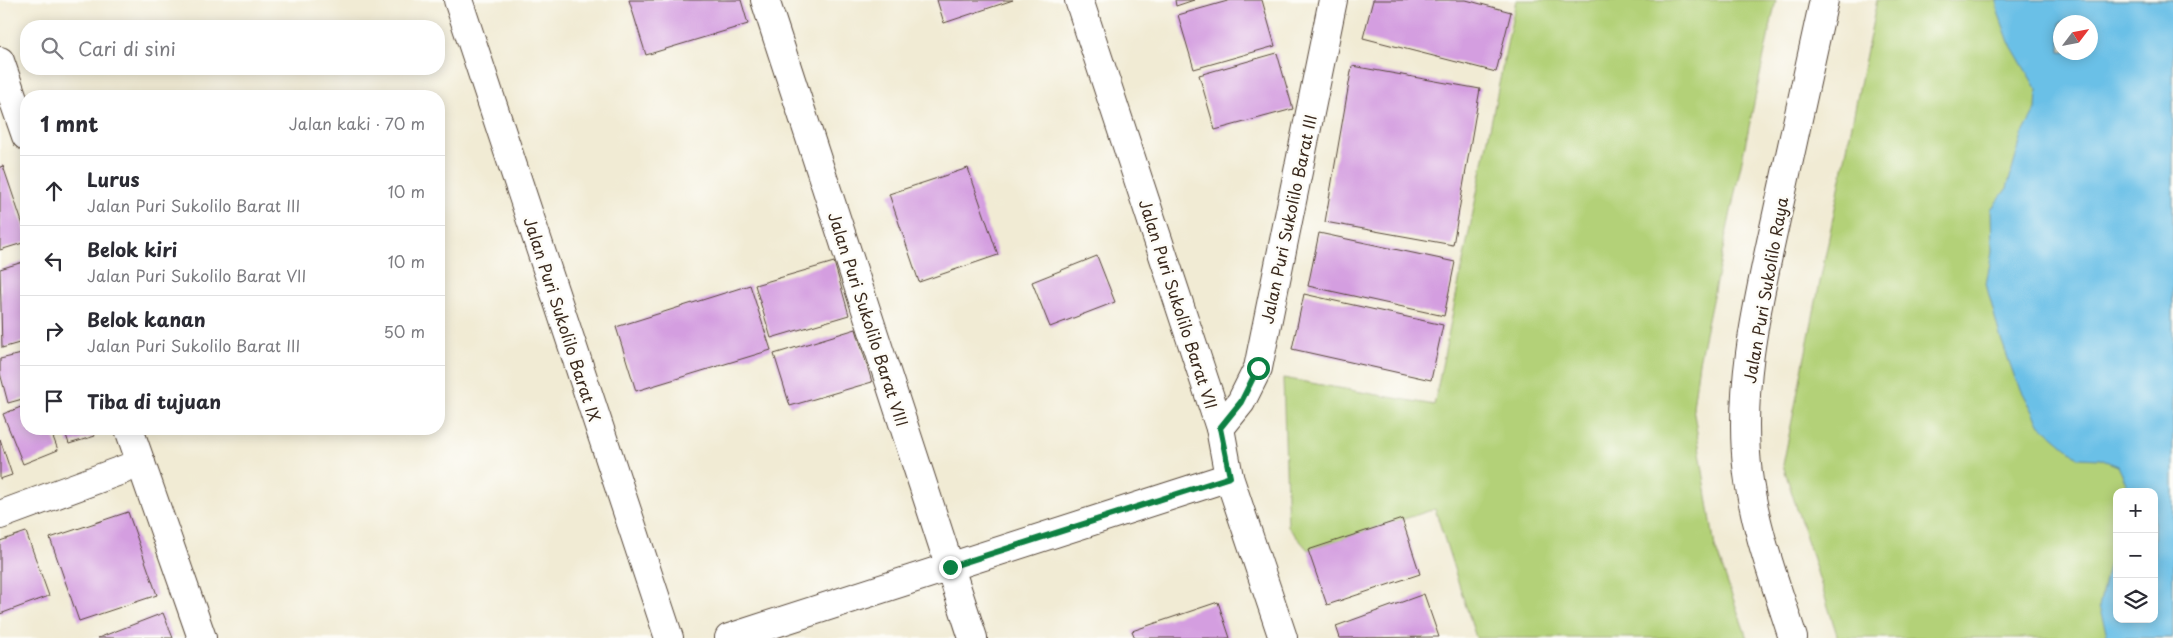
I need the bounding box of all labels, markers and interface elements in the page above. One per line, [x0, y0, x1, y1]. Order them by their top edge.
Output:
north arrow [2053, 15, 2098, 60]
search box [20, 20, 445, 75]
icon: search [38, 34, 66, 62]
text: Cari di sini [78, 34, 176, 62]
text: 1 mnt [40, 107, 98, 139]
text: Jalan kaki · 70 m [289, 111, 425, 135]
street label: Jalan Puri Sukolilo Barat III [1254, 112, 1322, 326]
text: Lurus [87, 165, 140, 193]
icon: ahead [40, 177, 68, 205]
text: 10 m [388, 179, 425, 203]
text: Jalan Puri Sukolilo Barat III [87, 193, 301, 217]
street label: Jalan Puri Sukolilo Raya [1737, 195, 1793, 385]
street label: Jalan Puri Sukolilo Barat VII [1134, 196, 1224, 412]
street label: Jalan Puri Sukolilo Barat VIII [823, 209, 915, 429]
street label: Jalan Puri Sukolilo Barat IX [519, 214, 608, 425]
text: Belok kiri [87, 235, 177, 263]
icon: left [40, 247, 68, 275]
text: 10 m [388, 249, 425, 273]
text: Jalan Puri Sukolilo Barat VII [87, 263, 306, 287]
text: Belok kanan [87, 305, 206, 333]
icon: right [40, 317, 68, 345]
text: 50 m [384, 319, 425, 343]
text: Jalan Puri Sukolilo Barat III [87, 333, 301, 357]
route start [1247, 357, 1270, 380]
icon: arrive [40, 387, 68, 415]
text: Tiba di tujuan [87, 387, 221, 415]
map controls [2113, 488, 2158, 623]
button: + [2113, 488, 2158, 533]
button: − [2113, 533, 2158, 578]
route end [939, 556, 962, 579]
button: layers [2113, 578, 2158, 623]

